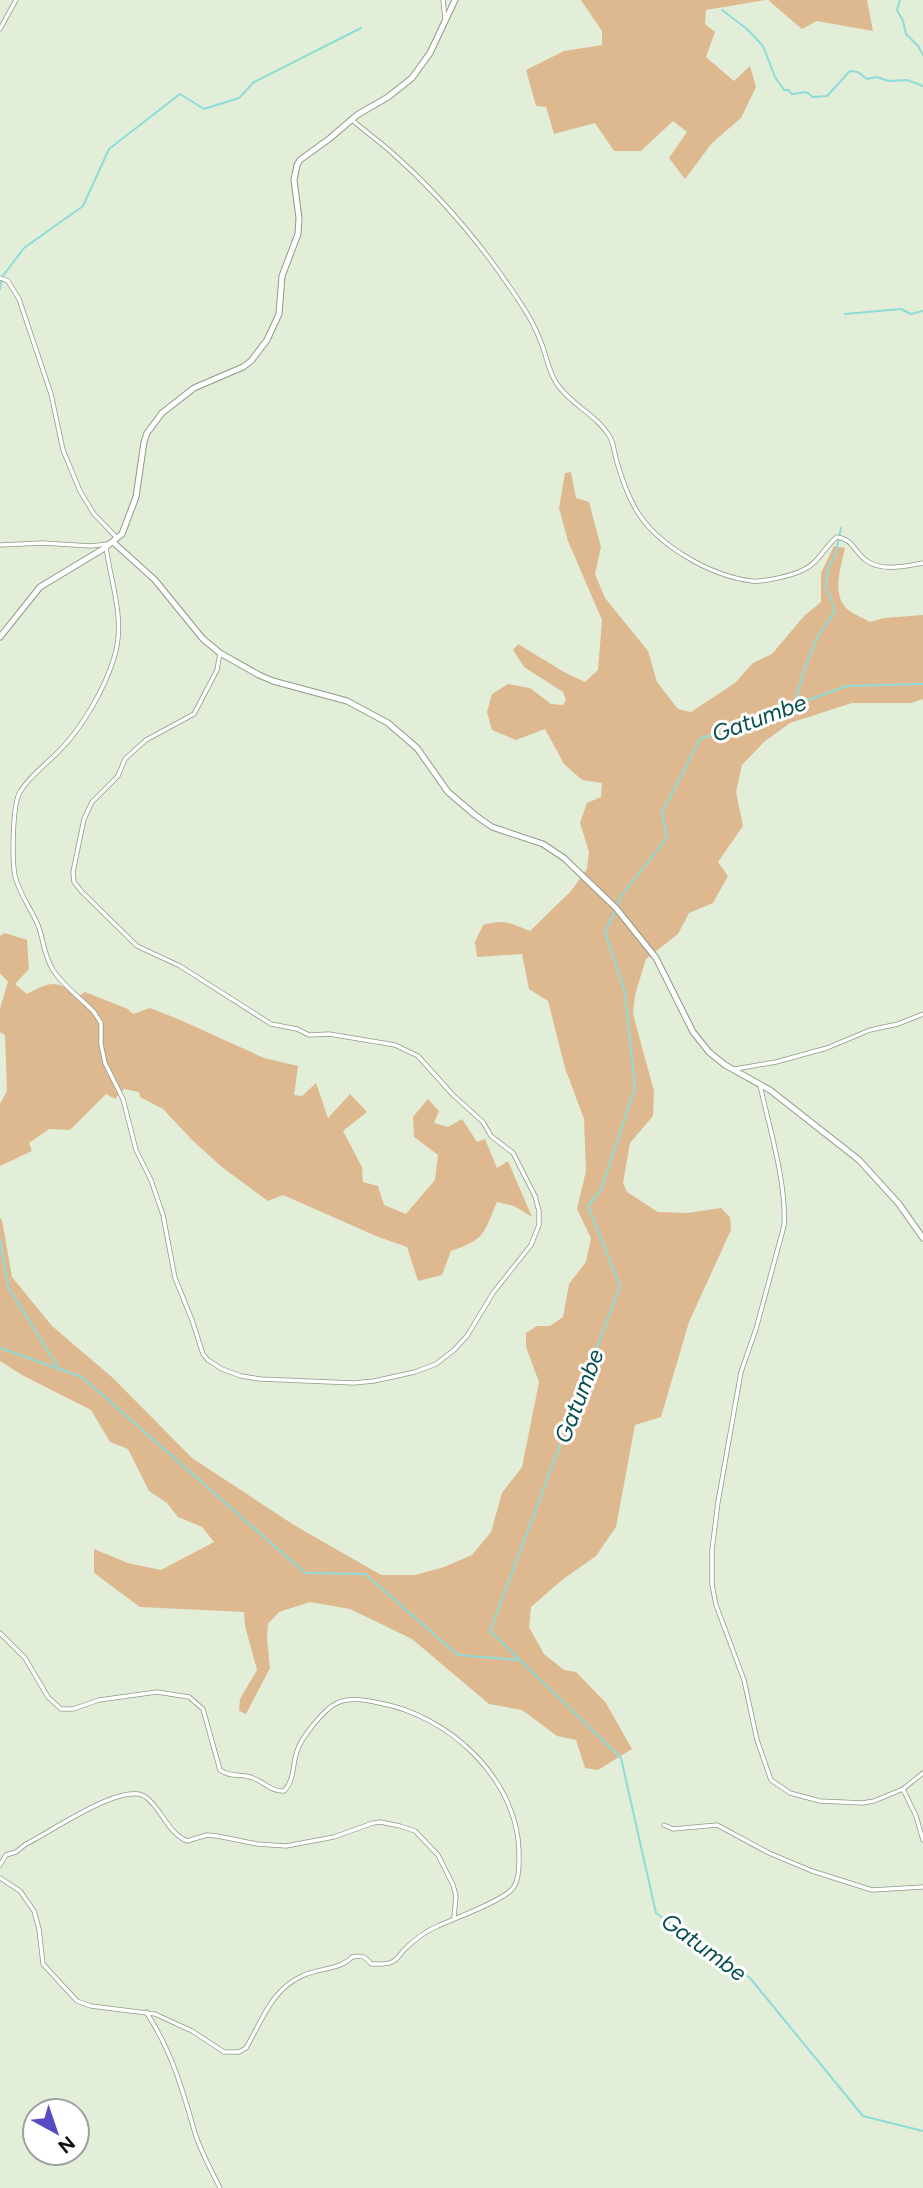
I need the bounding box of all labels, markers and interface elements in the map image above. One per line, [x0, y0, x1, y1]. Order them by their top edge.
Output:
water label: Gatumbe [708, 688, 810, 748]
water label: Gatumbe [548, 1345, 610, 1447]
water label: Gatumbe [656, 1907, 752, 1987]
north arrow [21, 2097, 91, 2167]
text: N [54, 2131, 80, 2158]

